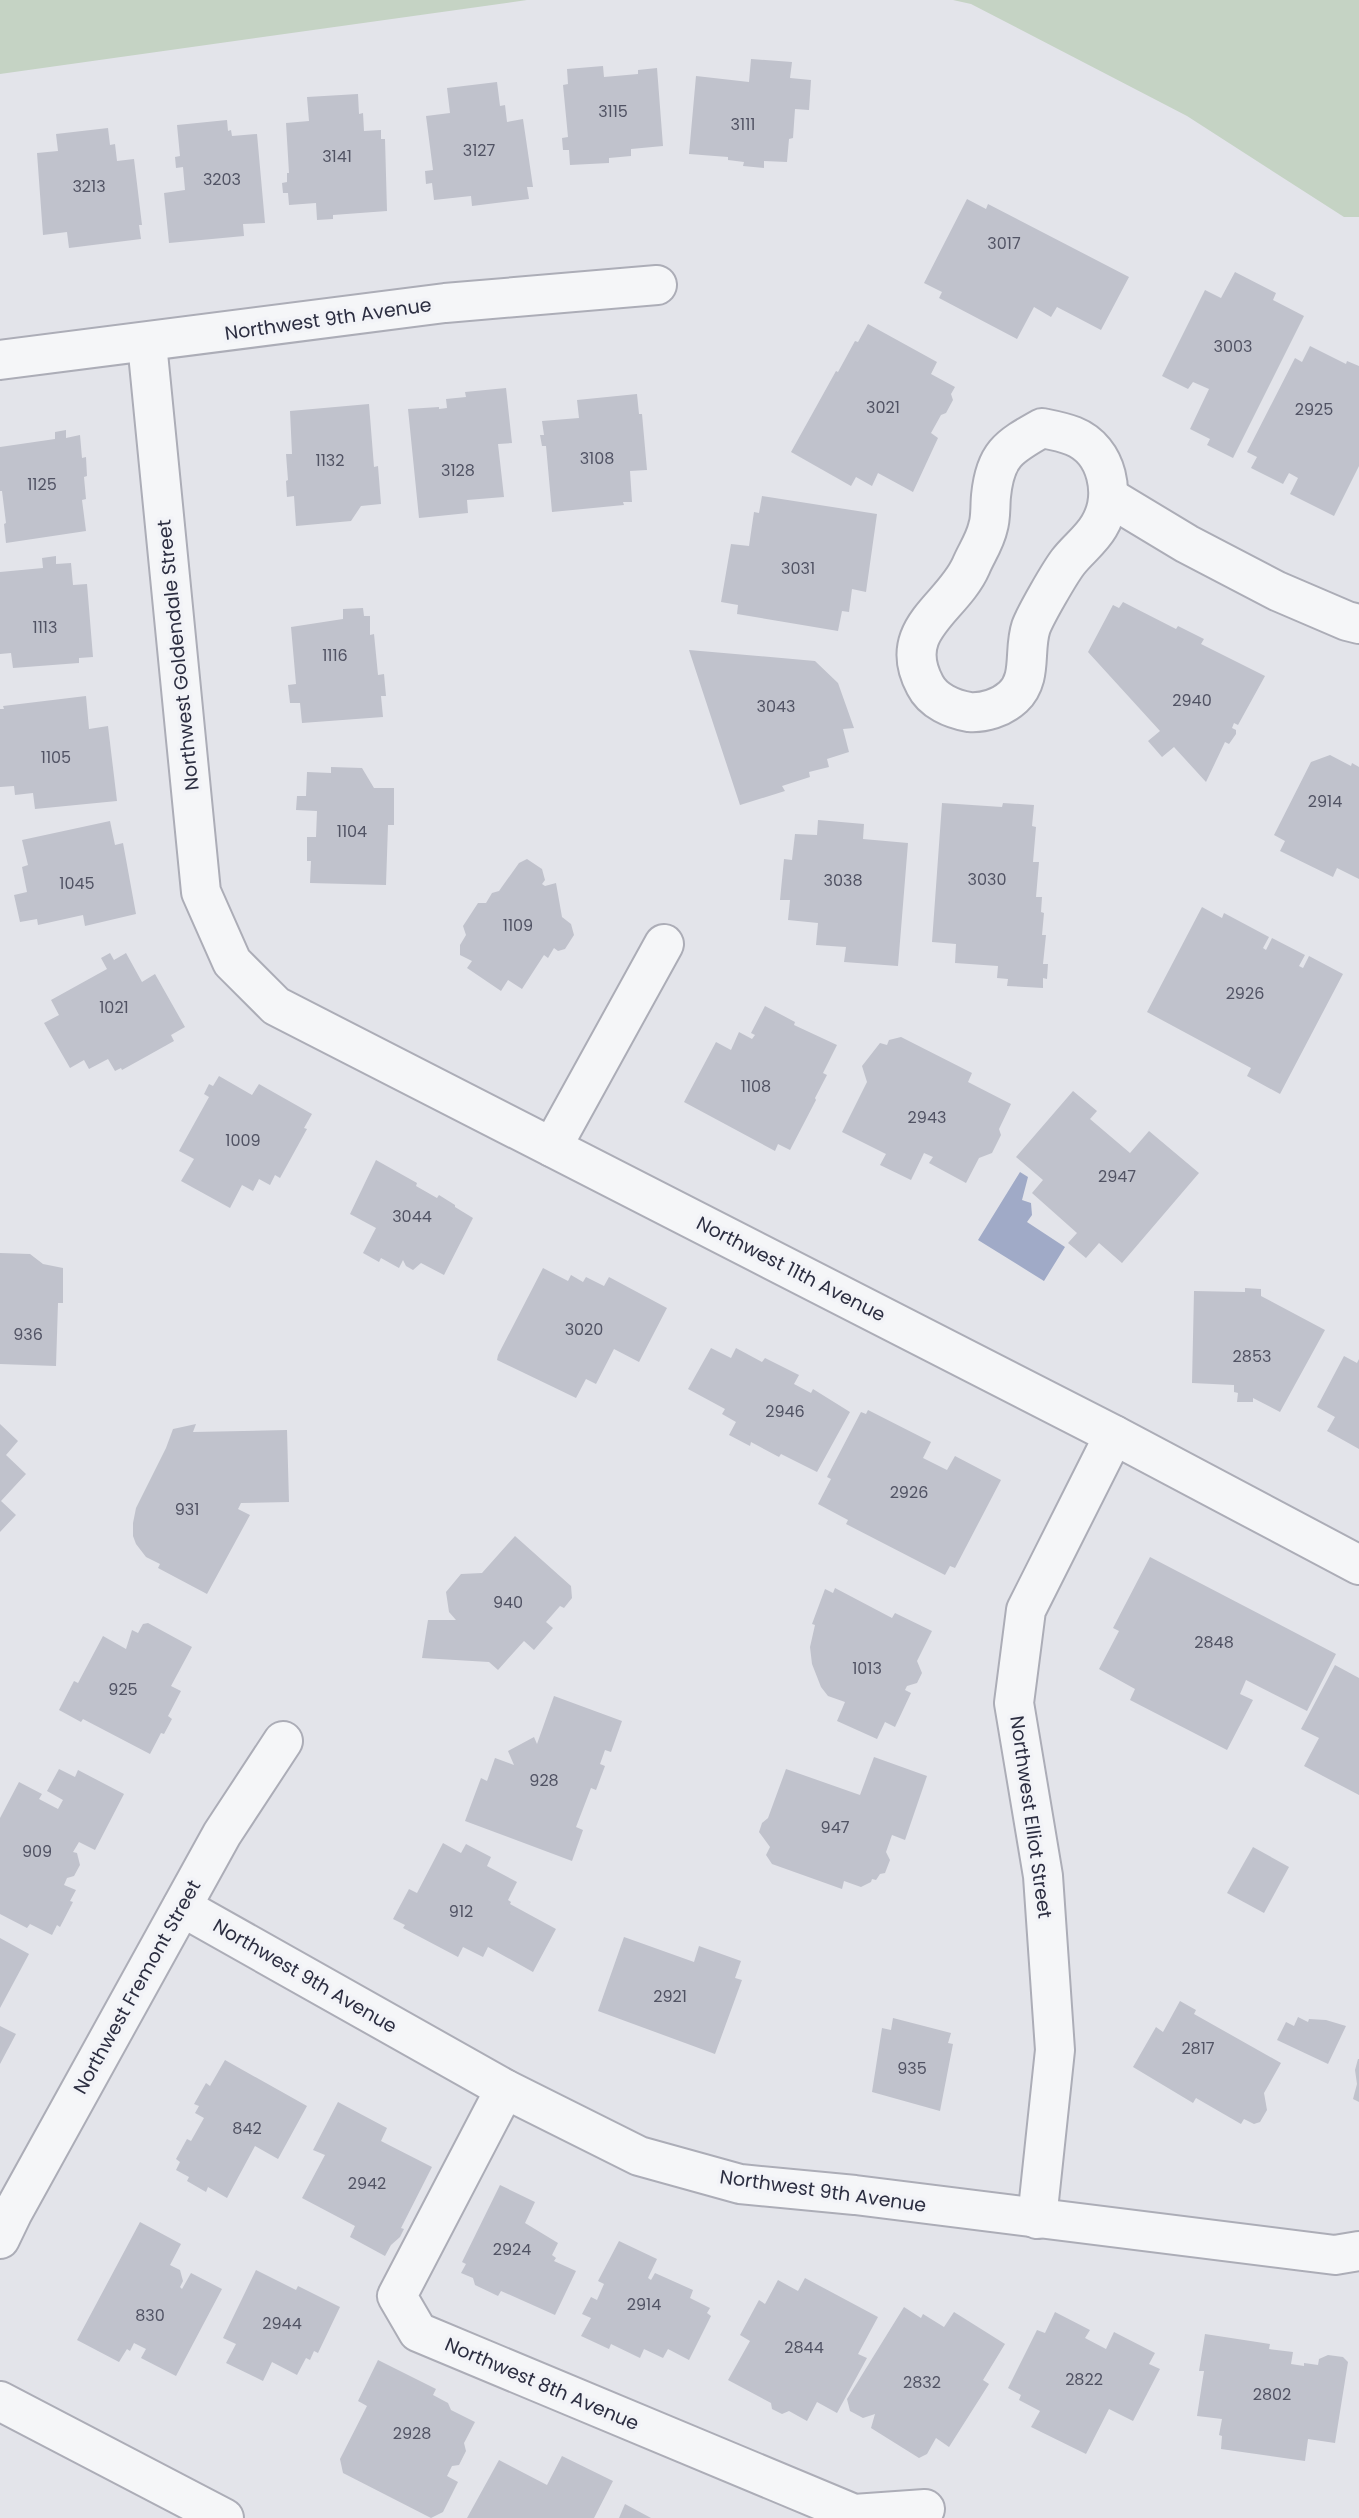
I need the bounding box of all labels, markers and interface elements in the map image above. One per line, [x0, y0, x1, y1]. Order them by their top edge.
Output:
house number: 3115 [598, 100, 628, 123]
house number: 3111 [731, 113, 755, 136]
house number: 3127 [463, 139, 496, 162]
house number: 3141 [322, 145, 352, 168]
house number: 3203 [203, 168, 241, 191]
house number: 3213 [72, 175, 106, 198]
house number: 3017 [987, 232, 1021, 255]
street label: Northwest 9th Avenue [223, 291, 433, 347]
house number: 3003 [1214, 335, 1252, 358]
house number: 3021 [866, 396, 900, 419]
house number: 2925 [1295, 398, 1333, 421]
house number: 3108 [580, 447, 614, 470]
house number: 1132 [316, 449, 344, 472]
house number: 3128 [441, 459, 475, 482]
house number: 1125 [27, 473, 57, 496]
street label: Northwest Goldendale Street [150, 518, 206, 792]
house number: 3031 [781, 557, 815, 580]
house number: 1113 [33, 616, 57, 639]
house number: 1116 [322, 644, 348, 667]
house number: 2940 [1172, 689, 1212, 712]
house number: 3043 [757, 695, 795, 718]
house number: 1105 [41, 746, 71, 769]
house number: 2914 [1308, 790, 1342, 813]
house number: 1104 [337, 820, 367, 843]
house number: 3030 [968, 868, 1006, 891]
house number: 3038 [824, 869, 863, 892]
house number: 1045 [59, 872, 95, 895]
house number: 1109 [503, 914, 533, 937]
house number: 2926 [1226, 982, 1264, 1005]
house number: 1021 [99, 996, 129, 1019]
house number: 1108 [741, 1075, 771, 1098]
house number: 2943 [908, 1106, 946, 1129]
house number: 1009 [225, 1129, 261, 1152]
house number: 2947 [1098, 1165, 1136, 1188]
house number: 3044 [392, 1205, 432, 1228]
street label: Northwest 11th Avenue [692, 1210, 890, 1328]
house number: 3020 [565, 1318, 603, 1341]
house number: 936 [13, 1323, 43, 1346]
house number: 2853 [1233, 1345, 1271, 1368]
house number: 2946 [765, 1400, 805, 1423]
house number: 2926 [890, 1481, 928, 1504]
house number: 931 [175, 1498, 199, 1521]
house number: 940 [493, 1591, 523, 1614]
house number: 2848 [1194, 1631, 1234, 1654]
house number: 1013 [852, 1657, 882, 1680]
house number: 925 [108, 1678, 138, 1701]
street label: Northwest Elliot Street [1003, 1714, 1059, 1920]
house number: 928 [529, 1769, 559, 1792]
house number: 947 [821, 1816, 850, 1839]
house number: 909 [22, 1840, 52, 1863]
street label: Northwest Fremont Street [67, 1875, 207, 2099]
house number: 912 [449, 1900, 473, 1923]
street label: Northwest 9th Avenue [208, 1912, 402, 2040]
house number: 2921 [653, 1985, 687, 2008]
house number: 2817 [1181, 2037, 1215, 2060]
house number: 935 [897, 2057, 927, 2080]
house number: 842 [232, 2117, 262, 2140]
street label: Northwest 9th Avenue [718, 2163, 928, 2219]
house number: 2942 [348, 2172, 386, 2195]
house number: 2924 [493, 2238, 531, 2261]
house number: 2914 [627, 2293, 661, 2316]
house number: 830 [135, 2304, 165, 2327]
house number: 2944 [262, 2312, 302, 2335]
street label: Northwest 8th Avenue [441, 2331, 643, 2437]
house number: 2844 [784, 2336, 824, 2359]
house number: 2822 [1065, 2368, 1103, 2391]
house number: 2832 [903, 2371, 941, 2394]
house number: 2802 [1253, 2383, 1291, 2406]
house number: 2928 [393, 2422, 431, 2445]

